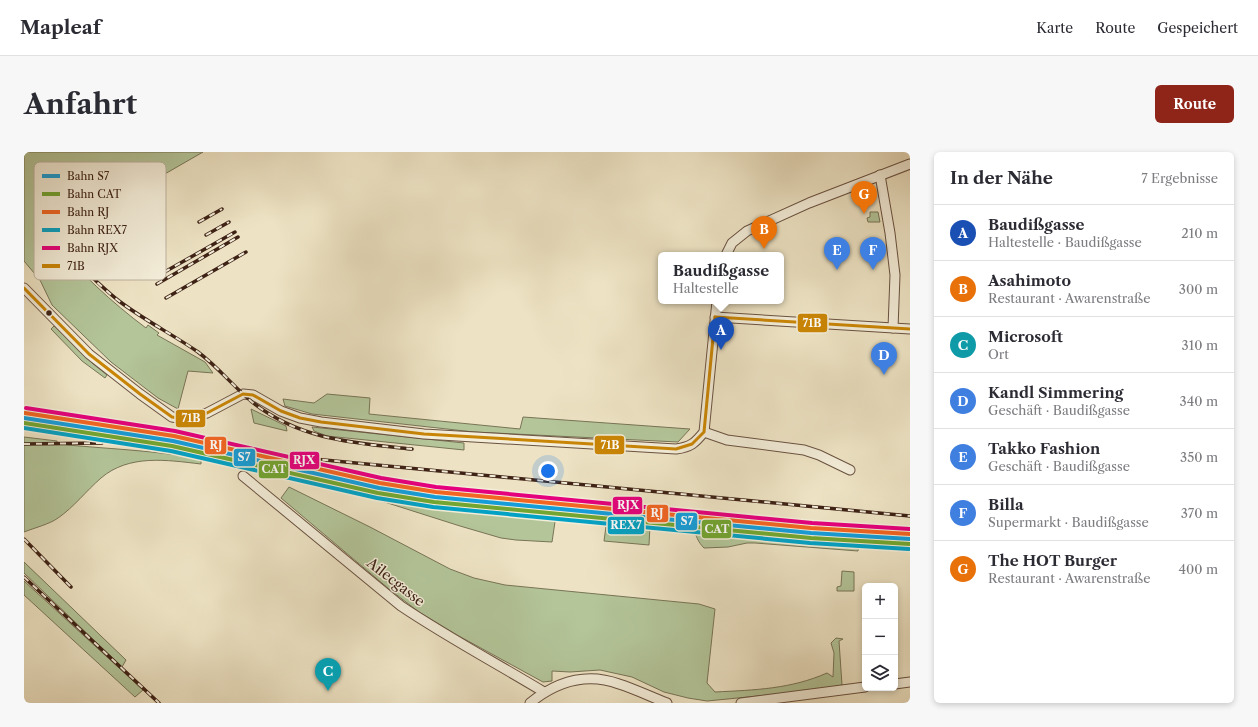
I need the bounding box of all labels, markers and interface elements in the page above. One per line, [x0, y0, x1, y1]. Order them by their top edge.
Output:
text: Mapleaf [20, 16, 101, 39]
text: Karte [1036, 19, 1073, 37]
text: Route [1095, 19, 1135, 37]
text: Gespeichert [1157, 19, 1238, 37]
button: Route [1155, 85, 1234, 123]
text: Anfahrt [24, 87, 137, 121]
legend [34, 162, 166, 280]
text: In der Nähe [950, 168, 1053, 188]
text: Bahn S7 [67, 169, 110, 183]
text: 7 Ergebnisse [1141, 170, 1218, 186]
pin: G [851, 181, 877, 214]
text: Bahn CAT [67, 187, 122, 201]
text: Bahn RJ [67, 205, 109, 219]
text: Baudißgasse [988, 215, 1085, 234]
pin: B [751, 216, 777, 249]
text: Bahn REX7 [67, 223, 127, 237]
text: A [958, 225, 968, 241]
text: 210 m [1181, 225, 1218, 241]
text: Haltestelle · Baudißgasse [988, 234, 1142, 250]
pin: E [824, 237, 850, 270]
pin: F [860, 237, 886, 270]
text: Bahn RJX [67, 241, 118, 255]
popup [658, 252, 784, 304]
text: 71B [67, 259, 85, 273]
text: Baudißgasse [673, 261, 769, 280]
text: Asahimoto [988, 271, 1071, 290]
text: Haltestelle [673, 280, 739, 296]
text: B [958, 281, 968, 297]
text: 300 m [1179, 281, 1218, 297]
text: Restaurant · Awarenstraße [988, 290, 1150, 306]
unlabelled marker [44, 308, 54, 318]
line badge: 71B [797, 313, 828, 333]
text: 71B [803, 316, 821, 330]
pin: A [708, 317, 734, 350]
text: Microsoft [988, 327, 1063, 346]
text: C [958, 337, 968, 353]
text: 310 m [1182, 337, 1218, 353]
pin: D [871, 342, 897, 375]
text: Ort [988, 346, 1009, 362]
text: Kandl Simmering [988, 383, 1123, 402]
text: D [957, 393, 969, 409]
text: 340 m [1180, 393, 1218, 409]
text: Geschäft · Baudißgasse [988, 402, 1130, 418]
line badge: 71B [175, 409, 206, 428]
text: 71B [182, 411, 200, 425]
line badge: 71B [594, 435, 625, 455]
line badge: RJ [204, 436, 227, 455]
text: RJ [210, 438, 223, 452]
text: 71B [601, 438, 619, 452]
text: Takko Fashion [988, 439, 1100, 458]
line badge: S7 [233, 448, 256, 467]
text: E [958, 449, 968, 465]
text: 350 m [1180, 449, 1218, 465]
text: S7 [238, 450, 251, 464]
line badge: RJX [289, 451, 320, 470]
text: RJX [293, 453, 316, 467]
text: Geschäft · Baudißgasse [988, 458, 1130, 474]
line badge: CAT [258, 460, 289, 479]
your location [538, 461, 558, 481]
text: CAT [261, 462, 287, 476]
text: Billa [988, 495, 1024, 514]
line badge: RJX [612, 496, 643, 515]
text: RJX [617, 498, 640, 512]
line badge: RJ [646, 504, 669, 523]
text: F [959, 505, 967, 521]
text: 370 m [1181, 505, 1218, 521]
text: RJ [651, 506, 664, 520]
line badge: S7 [675, 512, 698, 531]
text: S7 [681, 514, 694, 528]
text: Supermarkt · Baudißgasse [988, 514, 1149, 530]
line badge: REX7 [607, 516, 645, 535]
text: REX7 [610, 518, 642, 532]
line badge: CAT [701, 519, 732, 539]
text: CAT [704, 522, 730, 536]
text: The HOT Burger [988, 551, 1117, 570]
street label: Ailecgasse [363, 553, 429, 610]
text: G [957, 561, 969, 577]
text: 400 m [1178, 561, 1218, 577]
text: Restaurant · Awarenstraße [988, 570, 1150, 586]
map controls [862, 583, 898, 691]
button: + [862, 583, 898, 619]
button: − [862, 619, 898, 655]
button: layers [862, 655, 898, 691]
pin: C [315, 658, 341, 691]

